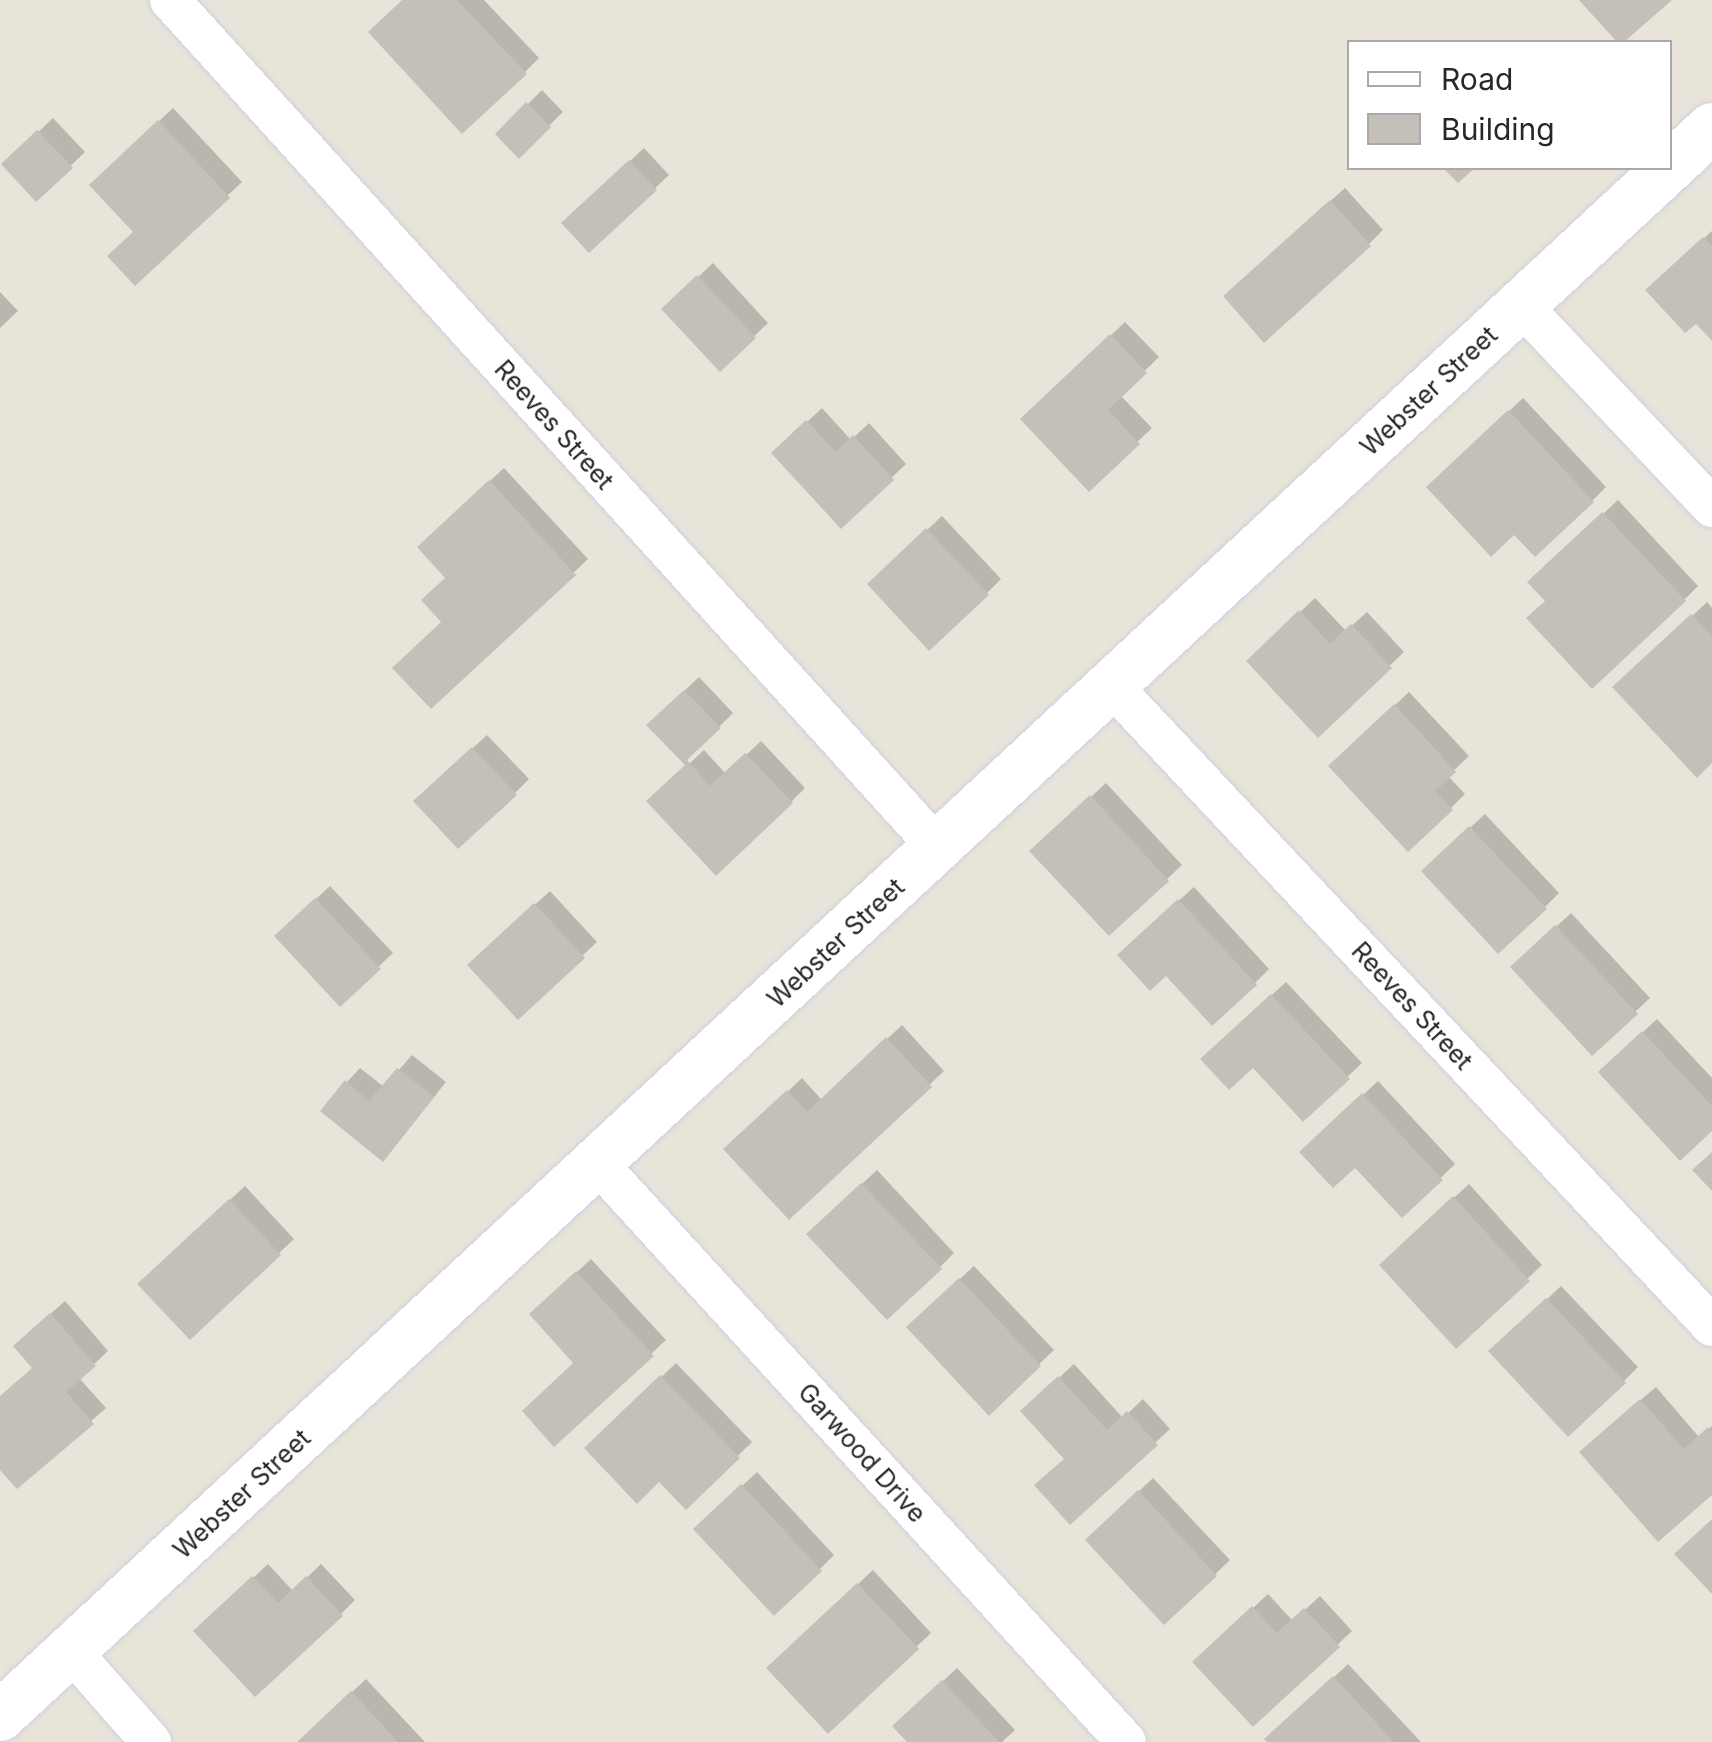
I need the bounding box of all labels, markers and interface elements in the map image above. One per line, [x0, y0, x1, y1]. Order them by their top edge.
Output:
legend [1347, 40, 1672, 170]
text: Road [1441, 61, 1513, 97]
text: Building [1441, 111, 1555, 147]
street label: Webster Street [1354, 320, 1504, 462]
street label: Reeves Street [488, 354, 620, 496]
street label: Webster Street [761, 872, 911, 1014]
street label: Reeves Street [1345, 936, 1479, 1076]
street label: Garwood Drive [792, 1377, 932, 1529]
street label: Webster Street [167, 1423, 317, 1565]

